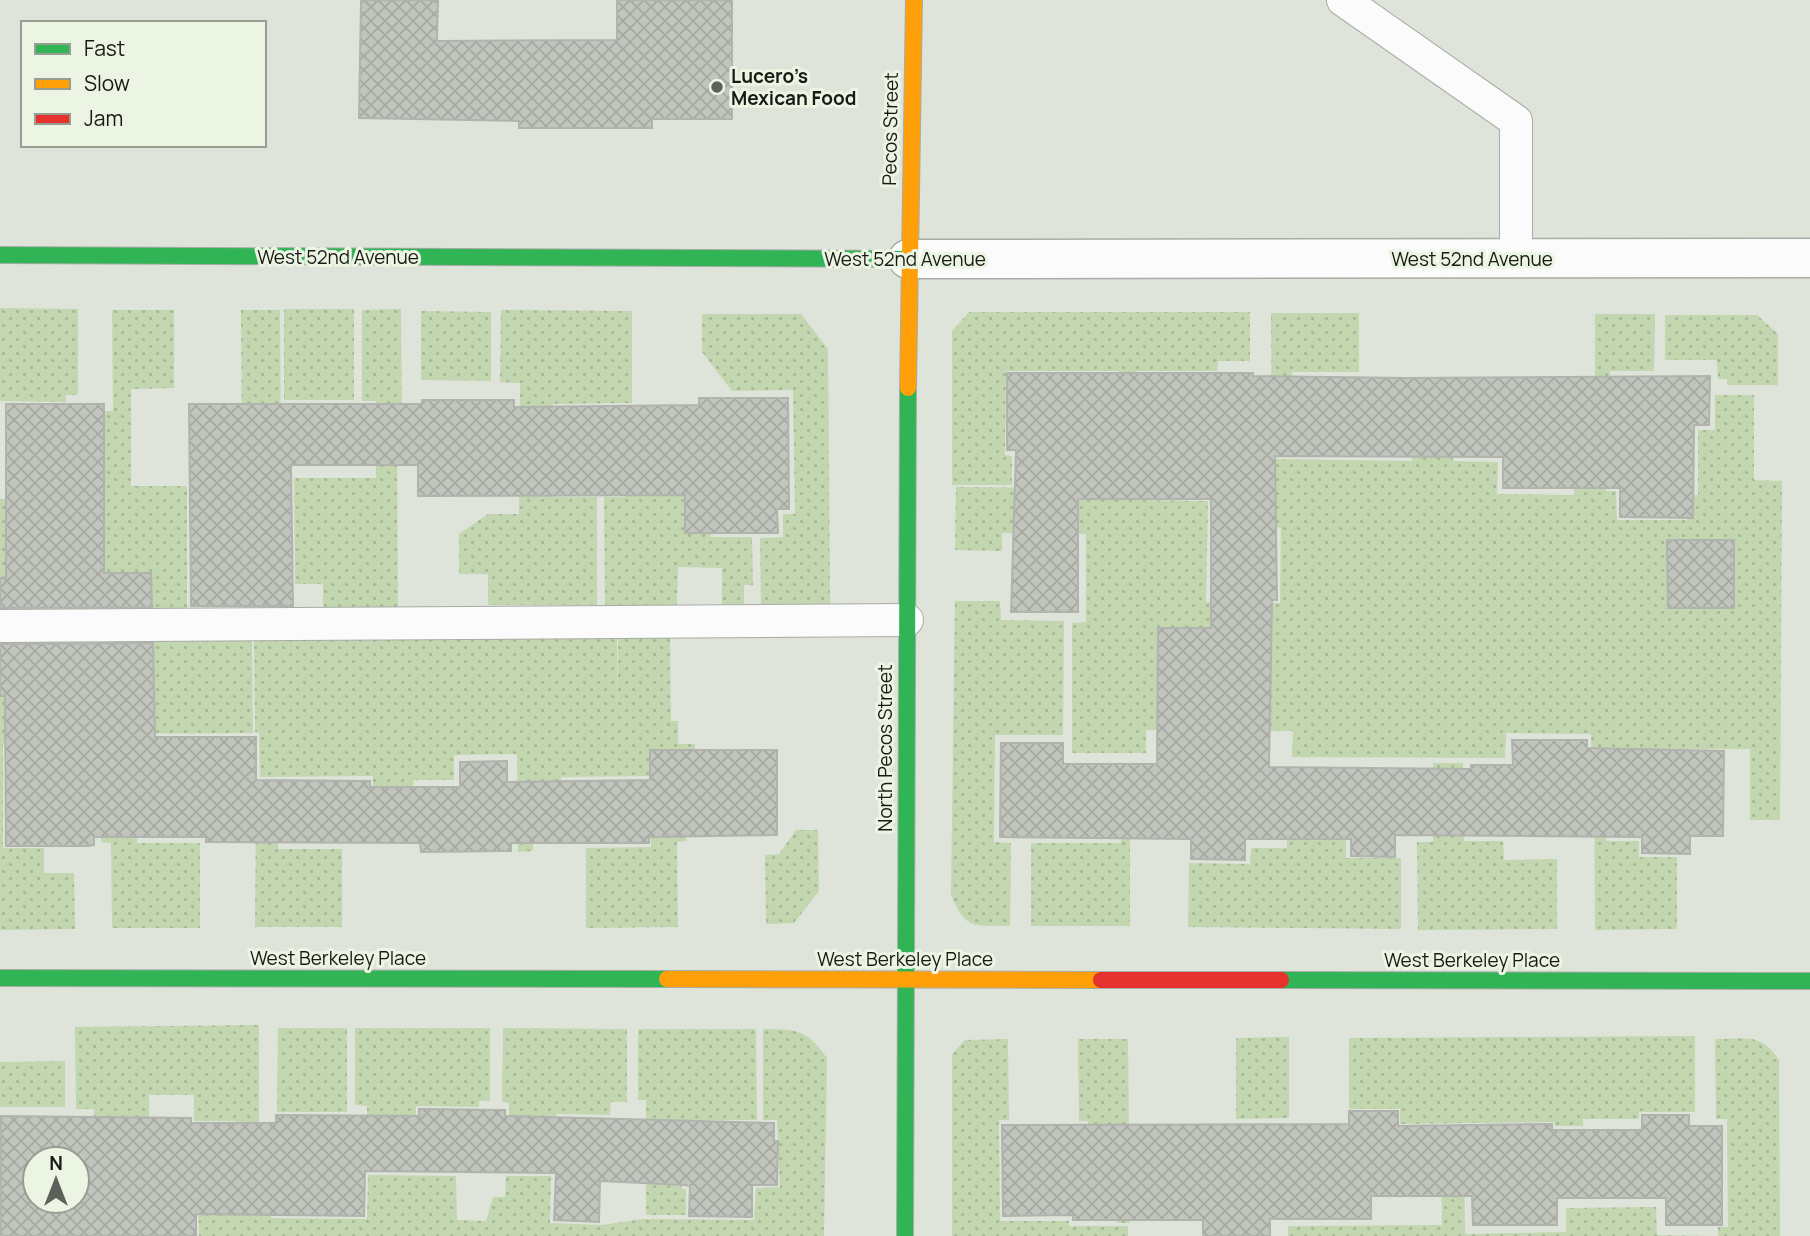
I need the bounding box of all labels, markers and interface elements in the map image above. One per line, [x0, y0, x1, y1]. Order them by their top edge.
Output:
legend [21, 21, 266, 147]
text: Fast [84, 34, 125, 62]
place label: Lucero’s Mexican Food [731, 63, 856, 111]
text: Slow [84, 69, 130, 97]
street label: Pecos Street [876, 72, 904, 186]
marker: Lucero’s Mexican Food [709, 79, 725, 95]
text: Jam [84, 104, 123, 132]
street label: West 52nd Avenue [257, 244, 419, 270]
street label: West 52nd Avenue [824, 246, 986, 272]
street label: West 52nd Avenue [1391, 246, 1553, 272]
street label: North Pecos Street [872, 664, 898, 832]
street label: West Berkeley Place [250, 945, 426, 971]
street label: West Berkeley Place [817, 946, 993, 972]
street label: West Berkeley Place [1384, 947, 1560, 973]
north arrow [21, 1145, 91, 1215]
text: N [49, 1150, 63, 1176]

